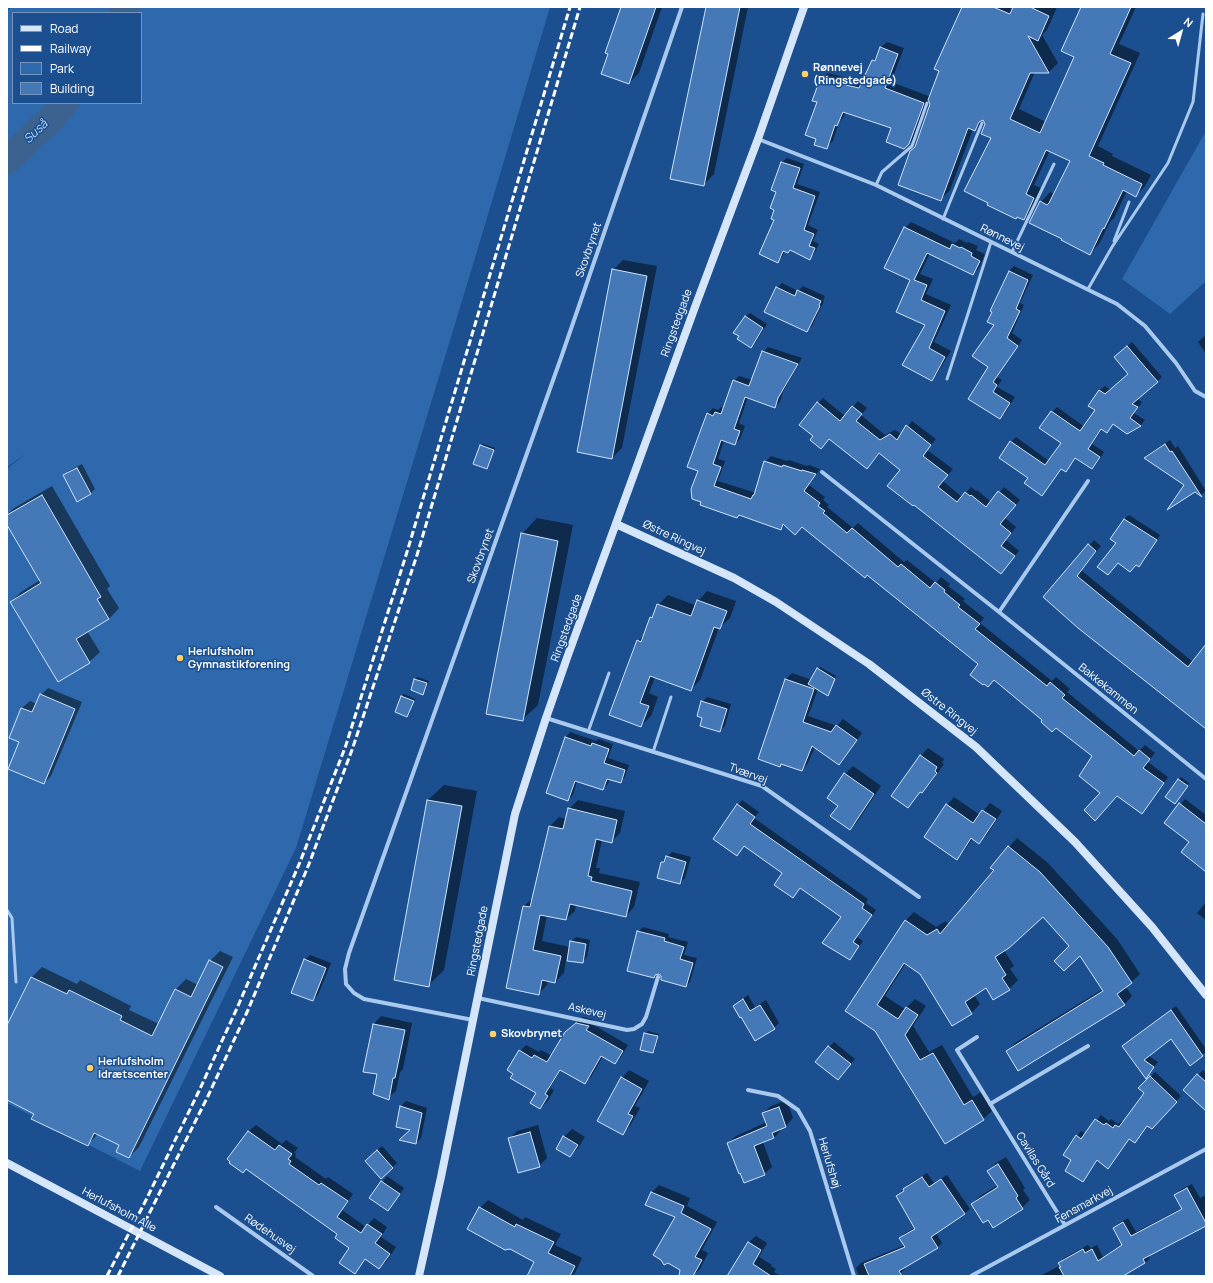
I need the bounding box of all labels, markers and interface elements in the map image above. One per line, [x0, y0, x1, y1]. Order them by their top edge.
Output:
legend [12, 12, 142, 104]
north arrow [1161, 12, 1201, 52]
text: N [1181, 14, 1196, 30]
text: Road [50, 20, 78, 37]
text: Railway [50, 40, 91, 57]
text: Park [50, 60, 74, 77]
place label: Rønnevej (Ringstedgade) [813, 61, 897, 87]
marker: Rønnevej (Ringstedgade) [800, 69, 810, 79]
text: Building [50, 80, 94, 97]
water label: Suså [21, 117, 51, 147]
street label: Skovbrynet [573, 221, 605, 279]
street label: Rønnevej [978, 222, 1026, 254]
street label: Ringstedgade [659, 287, 695, 359]
street label: Østre Ringvej [641, 518, 707, 558]
street label: Skovbrynet [465, 527, 497, 585]
street label: Ringstedgade [549, 592, 585, 664]
place label: Herlufsholm Gymnastikforening [188, 645, 290, 671]
marker: Herlufsholm Gymnastikforening [175, 653, 185, 663]
street label: Bakkekammen [1075, 661, 1141, 717]
street label: Østre Ringvej [918, 686, 980, 738]
street label: Tværvej [727, 761, 769, 787]
street label: Ringstedgade [465, 905, 491, 977]
street label: Askevej [567, 1000, 607, 1022]
place label: Skovbrynet [501, 1027, 562, 1041]
marker: Skovbrynet [488, 1029, 498, 1039]
place label: Herlufsholm Idrætscenter [98, 1055, 168, 1081]
marker: Herlufsholm Idrætscenter [85, 1063, 95, 1073]
street label: Cavilas Gård [1013, 1130, 1057, 1190]
street label: Herlufshøj [815, 1136, 843, 1190]
street label: Fensmarkvej [1053, 1184, 1115, 1226]
street label: Herlufsholm Alle [80, 1185, 158, 1235]
street label: Rødehusvej [242, 1212, 298, 1256]

